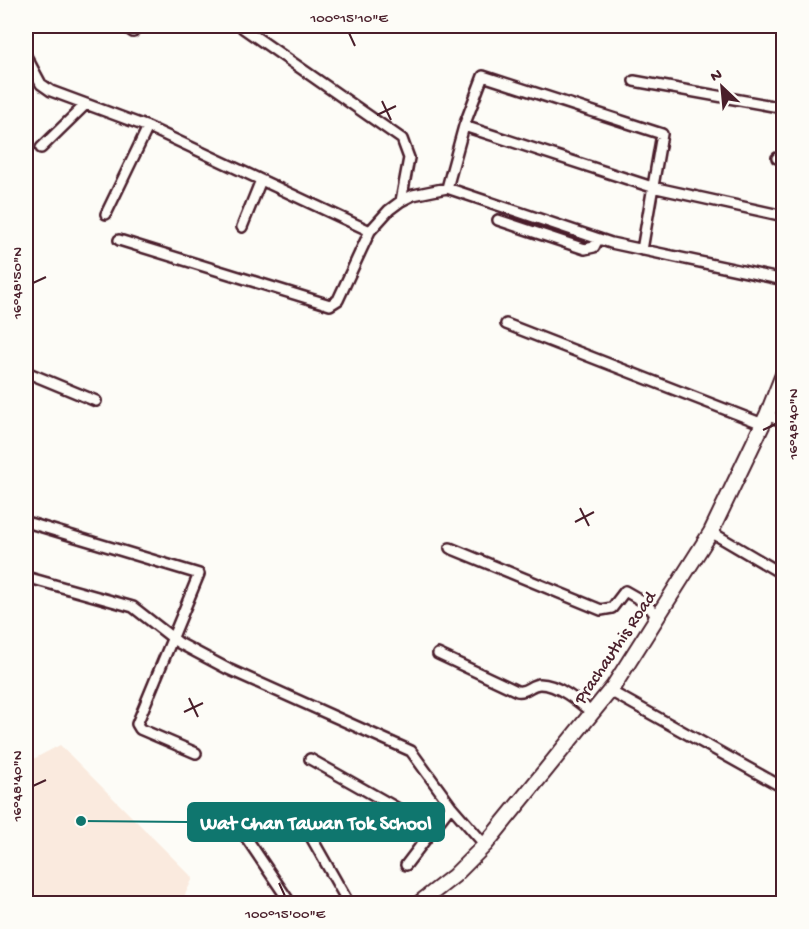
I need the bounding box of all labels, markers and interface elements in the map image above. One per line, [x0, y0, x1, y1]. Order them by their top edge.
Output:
text: 100°15'10"E [309, 10, 389, 28]
north arrow [692, 57, 752, 117]
text: N [708, 66, 726, 87]
text: 16°48'50"N [9, 247, 27, 320]
text: 16°48'40"N [785, 388, 803, 461]
street label: Prachauthis Road [570, 587, 662, 710]
text: 16°48'40"N [9, 750, 27, 823]
callout: Wat Chan Tawan Tok School [188, 803, 444, 841]
text: Wat Chan Tawan Tok School [199, 814, 432, 837]
text: 100°15'00"E [244, 906, 326, 924]

